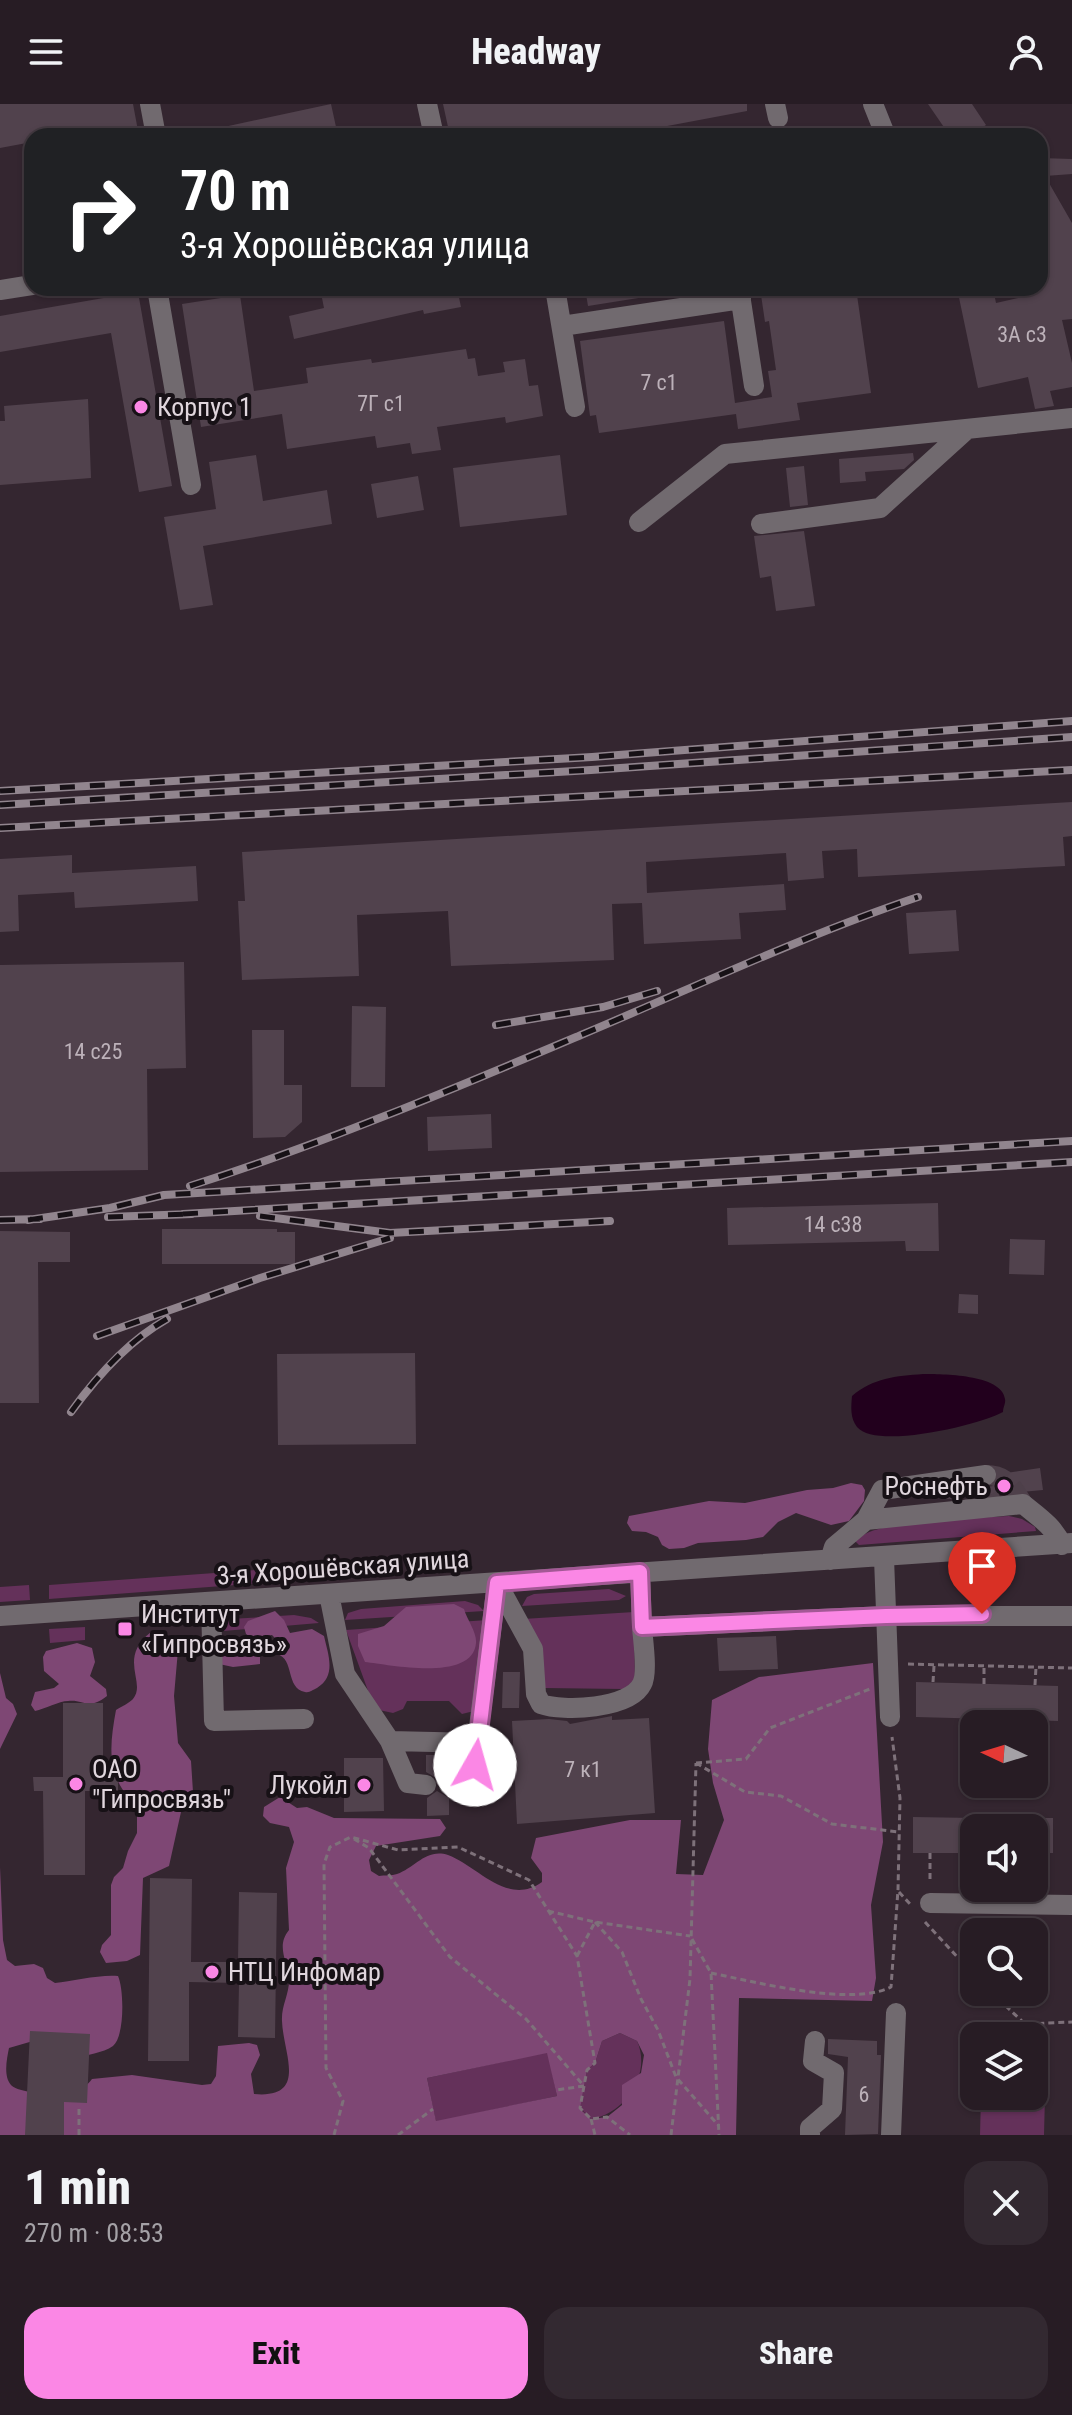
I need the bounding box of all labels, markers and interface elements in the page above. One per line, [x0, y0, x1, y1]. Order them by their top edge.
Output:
icon: menu [24, 30, 68, 74]
icon: person [1004, 30, 1048, 74]
text: Headway [471, 31, 601, 73]
text: 70 m [180, 158, 291, 224]
icon: right [48, 160, 152, 264]
text: 3-я Хорошёвская улица [180, 225, 530, 267]
house number: 3А с3 [997, 322, 1047, 347]
house number: 7 с1 [641, 370, 677, 395]
house number: 7Г с1 [357, 391, 405, 416]
place label: Корпус 1 [157, 392, 252, 422]
marker: Корпус 1 [132, 398, 150, 416]
house number: 14 с25 [64, 1039, 122, 1064]
house number: 14 с38 [804, 1212, 862, 1237]
place label: Роснефть [884, 1471, 988, 1501]
marker: Роснефть [995, 1477, 1013, 1495]
pin [948, 1532, 1016, 1614]
street label: 3-я Хорошёвская улица [216, 1543, 470, 1591]
icon: arrive [960, 1544, 1004, 1588]
place label: Институт «Гипросвязь» [141, 1599, 287, 1659]
marker: Институт «Гипросвязь» [116, 1620, 134, 1638]
north arrow [960, 1710, 1048, 1798]
map controls [960, 1710, 1048, 2110]
position arrow [433, 1723, 517, 1807]
place label: ОАО "Гипросвязь" [92, 1754, 231, 1814]
house number: 7 к1 [564, 1757, 602, 1782]
place label: Лукойл [269, 1770, 348, 1800]
marker: ОАО "Гипросвязь" [67, 1775, 85, 1793]
marker: Лукойл [355, 1776, 373, 1794]
button: sound [960, 1814, 1048, 1902]
button: search [960, 1918, 1048, 2006]
place label: НТЦ Инфомар [228, 1957, 381, 1987]
marker: НТЦ Инфомар [203, 1963, 221, 1981]
button: layers [960, 2022, 1048, 2110]
house number: 6 [859, 2082, 869, 2107]
text: 1 min [24, 2159, 131, 2216]
button: close [964, 2161, 1048, 2245]
text: 270 m · 08:53 [24, 2218, 164, 2248]
button: Exit [24, 2307, 528, 2399]
button: Share [544, 2307, 1048, 2399]

